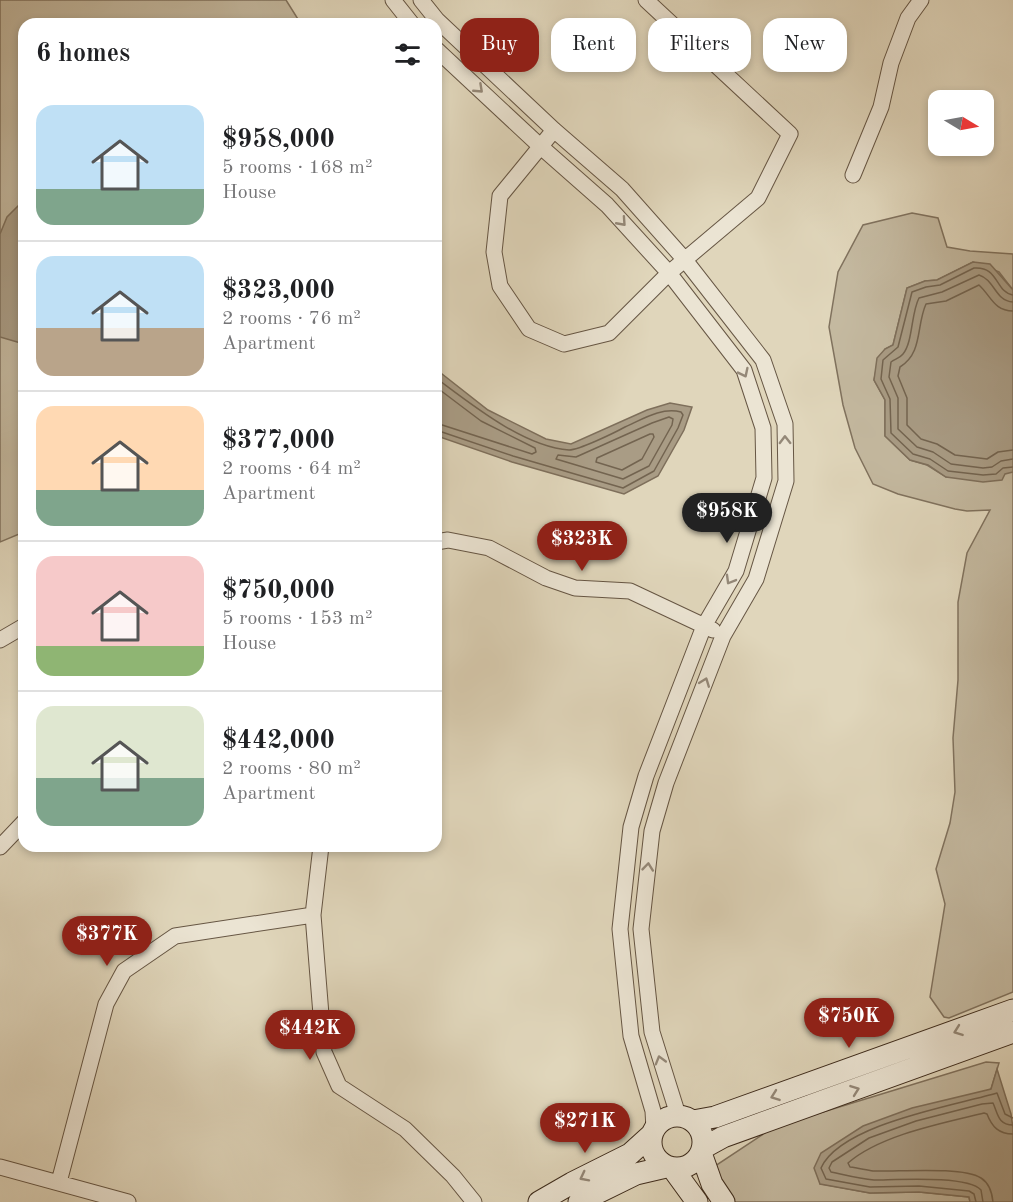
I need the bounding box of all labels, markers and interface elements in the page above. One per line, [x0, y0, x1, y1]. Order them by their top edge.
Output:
chip: Buy [460, 18, 539, 72]
chip: Rent [551, 18, 636, 72]
chip: Filters [648, 18, 751, 72]
chip: New [763, 18, 847, 72]
icon: filters [391, 38, 424, 71]
text: 6 homes [36, 41, 130, 67]
one-way arrow [473, 82, 483, 93]
north arrow [928, 90, 994, 156]
map controls [928, 90, 994, 156]
text: $958,000 [222, 127, 335, 153]
icon: home [84, 129, 156, 201]
text: 5 rooms · 168 m² [222, 158, 372, 178]
text: House [222, 183, 276, 203]
one-way arrow [615, 215, 626, 225]
text: $323,000 [222, 278, 335, 304]
icon: home [84, 280, 156, 352]
text: 2 rooms · 76 m² [222, 309, 361, 329]
text: Apartment [222, 334, 316, 354]
one-way arrow [736, 367, 748, 378]
text: $377,000 [222, 428, 335, 454]
icon: home [84, 430, 156, 502]
one-way arrow [779, 436, 791, 445]
text: 2 rooms · 64 m² [222, 459, 361, 479]
text: Apartment [222, 484, 316, 504]
pin: $958K [685, 493, 769, 544]
text: $958K [696, 502, 758, 522]
pin: $323K [540, 521, 624, 572]
text: $323K [551, 530, 613, 550]
one-way arrow [726, 574, 738, 584]
text: $750,000 [222, 578, 335, 604]
icon: home [84, 580, 156, 652]
text: 5 rooms · 153 m² [222, 609, 372, 629]
text: House [222, 634, 276, 654]
one-way arrow [698, 677, 711, 687]
text: $442,000 [222, 728, 335, 754]
icon: home [84, 730, 156, 802]
text: 2 rooms · 80 m² [222, 759, 361, 779]
text: Apartment [222, 784, 316, 804]
one-way arrow [641, 862, 654, 872]
pin: $377K [65, 916, 149, 967]
text: $377K [76, 925, 138, 945]
pin: $750K [807, 998, 891, 1049]
text: $750K [818, 1007, 880, 1027]
pin: $442K [268, 1010, 352, 1061]
text: $442K [279, 1019, 341, 1039]
one-way arrow [953, 1023, 964, 1036]
one-way arrow [655, 1055, 667, 1066]
one-way arrow [849, 1085, 860, 1097]
one-way arrow [770, 1089, 781, 1102]
pin: $271K [543, 1103, 627, 1154]
text: $271K [554, 1112, 616, 1132]
one-way arrow [580, 1169, 591, 1181]

